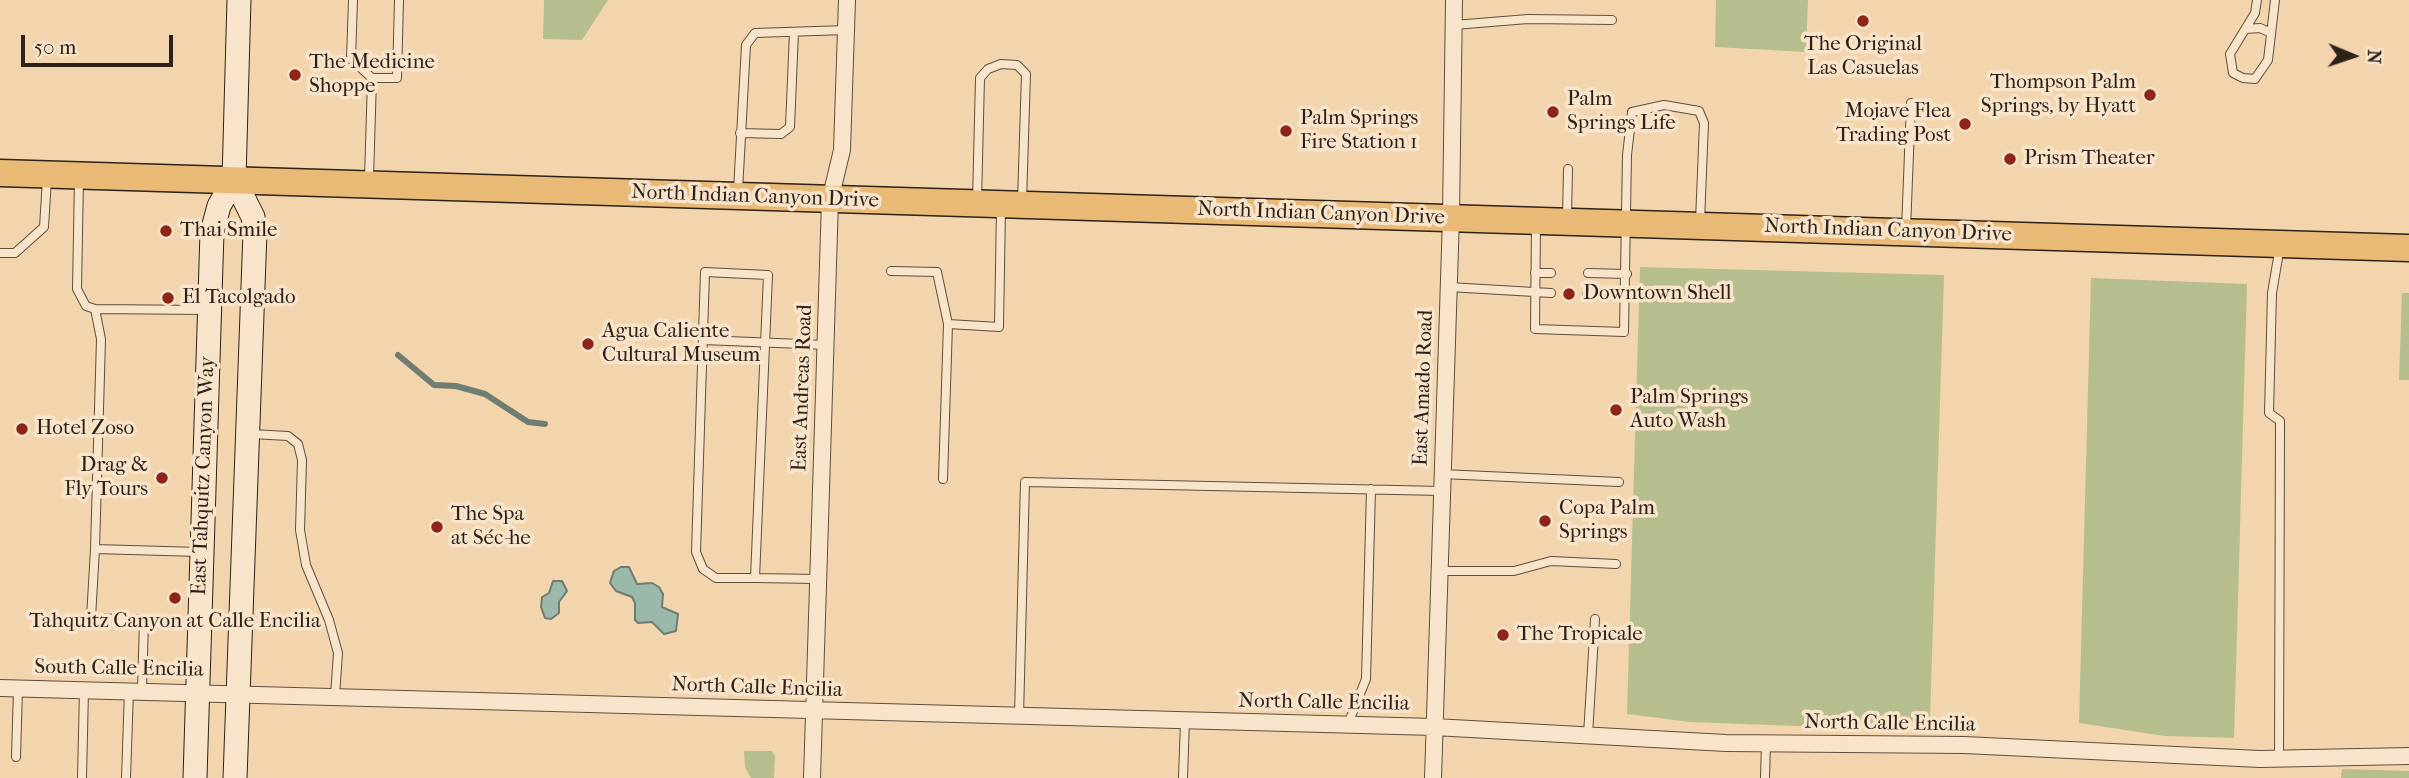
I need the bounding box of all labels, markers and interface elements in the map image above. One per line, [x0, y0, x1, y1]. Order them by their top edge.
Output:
marker: The Original Las Casuelas [1855, 13, 1871, 29]
scale bar [24, 21, 177, 65]
north arrow [2318, 21, 2388, 91]
place label: The Original Las Casuelas [1804, 32, 1922, 82]
text: 50 m [34, 35, 77, 59]
text: N [2363, 49, 2385, 64]
place label: The Medicine Shoppe [309, 50, 435, 100]
marker: The Medicine Shoppe [287, 67, 303, 83]
place label: Thompson Palm Springs, by Hyatt [1981, 70, 2136, 120]
place label: Palm Springs Life [1567, 87, 1676, 137]
marker: Thompson Palm Springs, by Hyatt [2142, 87, 2158, 103]
place label: Mojave Flea Trading Post [1836, 99, 1951, 149]
marker: Palm Springs Life [1545, 104, 1561, 120]
place label: Palm Springs Fire Station 1 [1300, 106, 1418, 156]
marker: Mojave Flea Trading Post [1957, 116, 1973, 132]
marker: Palm Springs Fire Station 1 [1278, 123, 1294, 139]
place label: Prism Theater [2024, 146, 2155, 172]
marker: Prism Theater [2002, 151, 2018, 167]
street label: North Indian Canyon Drive [631, 180, 879, 214]
street label: North Indian Canyon Drive [1197, 197, 1445, 231]
street label: North Indian Canyon Drive [1764, 214, 2012, 248]
place label: Thai Smile [180, 218, 277, 244]
marker: Thai Smile [158, 223, 174, 239]
place label: Downtown Shell [1583, 281, 1731, 307]
place label: El Tacolgado [182, 285, 296, 311]
marker: Downtown Shell [1561, 286, 1577, 302]
marker: El Tacolgado [160, 290, 176, 306]
street label: East Andreas Road [787, 304, 819, 472]
street label: East Amado Road [1409, 309, 1439, 467]
place label: Agua Caliente Cultural Museum [602, 319, 760, 369]
marker: Agua Caliente Cultural Museum [580, 336, 596, 352]
street label: East Tahquitz Canyon Way [187, 356, 221, 596]
place label: Palm Springs Auto Wash [1630, 385, 1748, 435]
marker: Palm Springs Auto Wash [1608, 402, 1624, 418]
place label: Hotel Zoso [36, 416, 134, 442]
marker: Hotel Zoso [14, 421, 30, 437]
place label: Drag & Fly Tours [64, 453, 148, 503]
marker: Drag & Fly Tours [154, 470, 170, 486]
place label: Copa Palm Springs [1559, 496, 1655, 546]
place label: The Spa at Séc-he [451, 502, 531, 552]
marker: Copa Palm Springs [1537, 513, 1553, 529]
marker: The Spa at Séc-he [429, 519, 445, 535]
marker: Tahquitz Canyon at Calle Encilia [167, 590, 183, 606]
place label: Tahquitz Canyon at Calle Encilia [29, 609, 321, 635]
place label: The Tropicale [1517, 622, 1643, 648]
marker: The Tropicale [1495, 627, 1511, 643]
street label: South Calle Encilia [34, 655, 204, 683]
street label: North Calle Encilia [671, 672, 843, 704]
street label: North Calle Encilia [1238, 689, 1410, 717]
street label: North Calle Encilia [1804, 710, 1976, 738]

